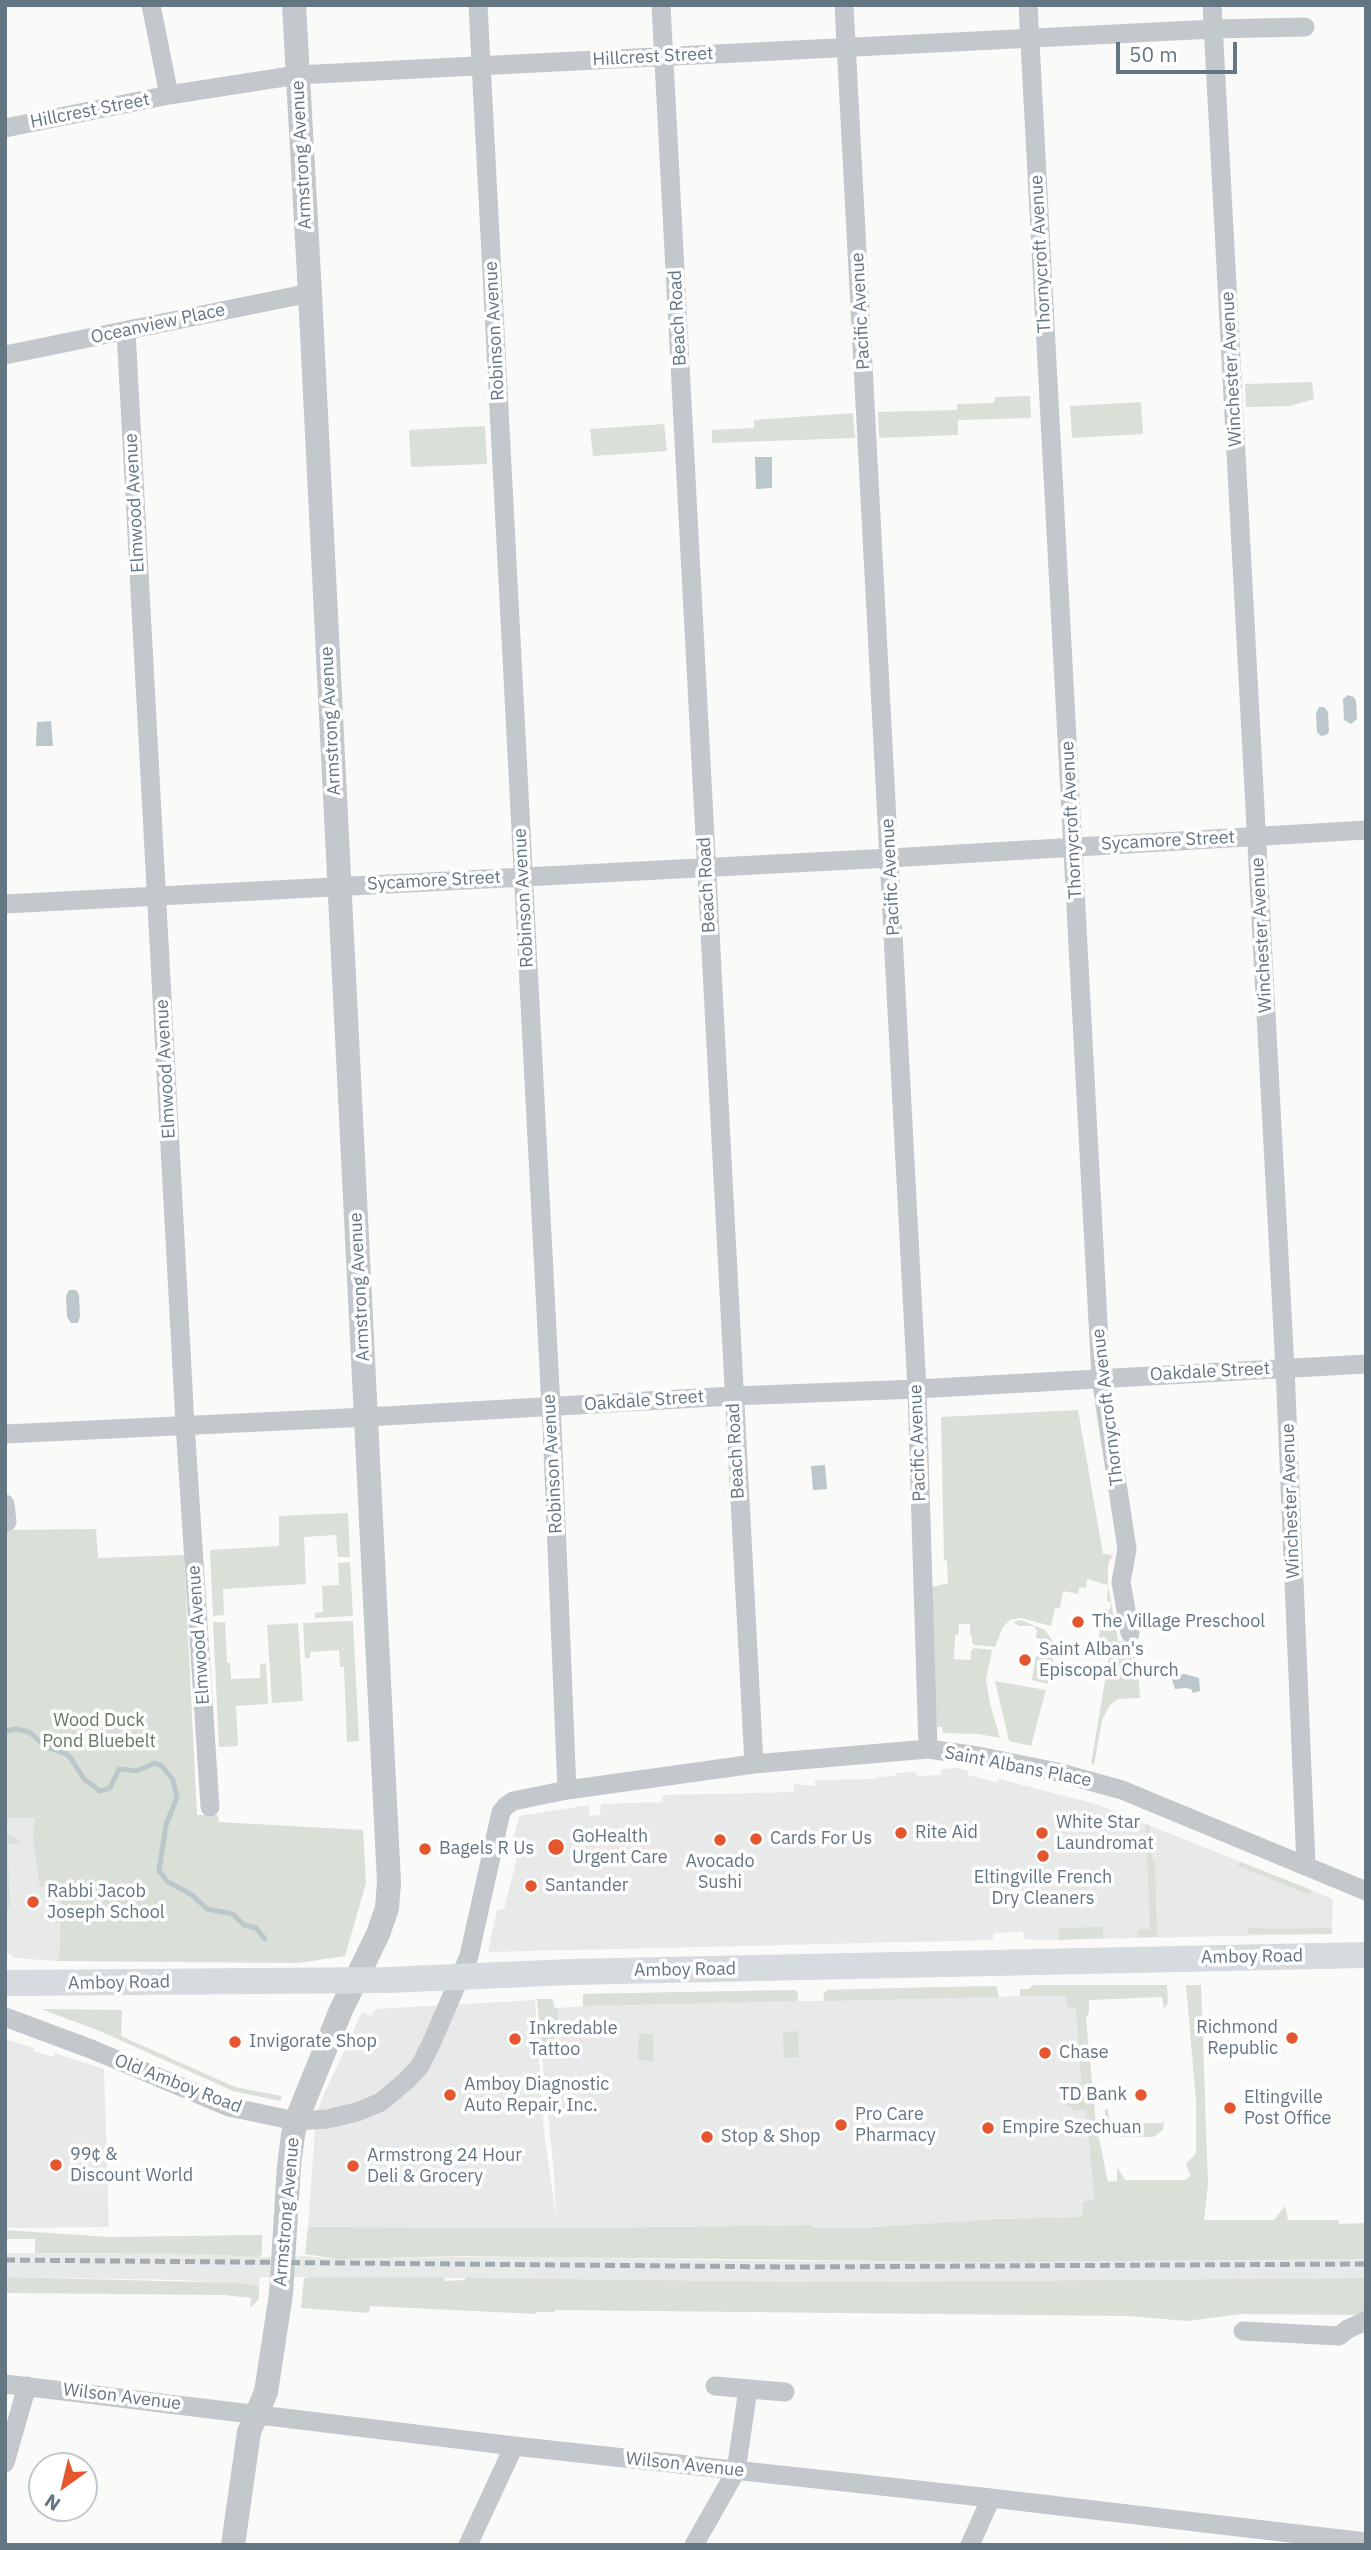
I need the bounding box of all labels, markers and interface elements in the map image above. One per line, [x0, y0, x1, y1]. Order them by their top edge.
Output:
scale bar [1119, 28, 1240, 72]
text: 50 m [1129, 40, 1178, 68]
street label: Hillcrest Street [592, 43, 714, 71]
street label: Armstrong Avenue [287, 80, 317, 230]
street label: Hillcrest Street [29, 89, 151, 133]
street label: Thornycroft Avenue [1026, 174, 1056, 334]
street label: Pacific Avenue [847, 252, 875, 370]
street label: Robinson Avenue [481, 261, 509, 401]
street label: Beach Road [665, 269, 691, 367]
street label: Winchester Avenue [1217, 291, 1247, 447]
street label: Oceanview Place [89, 299, 227, 349]
street label: Elmwood Avenue [121, 433, 149, 573]
street label: Armstrong Avenue [316, 646, 346, 796]
street label: Thornycroft Avenue [1057, 740, 1087, 900]
street label: Pacific Avenue [877, 818, 905, 936]
street label: Sycamore Street [1101, 827, 1235, 855]
street label: Robinson Avenue [510, 828, 538, 968]
street label: Beach Road [694, 836, 720, 934]
street label: Winchester Avenue [1247, 857, 1277, 1013]
street label: Sycamore Street [367, 867, 501, 895]
street label: Elmwood Avenue [152, 999, 180, 1139]
street label: Armstrong Avenue [345, 1212, 375, 1362]
street label: Thornycroft Avenue [1088, 1327, 1128, 1487]
street label: Oakdale Street [1150, 1358, 1270, 1386]
street label: Pacific Avenue [905, 1384, 931, 1502]
street label: Oakdale Street [583, 1386, 705, 1416]
street label: Robinson Avenue [539, 1394, 567, 1534]
street label: Beach Road [723, 1402, 749, 1500]
street label: Winchester Avenue [1277, 1423, 1305, 1579]
street label: Elmwood Avenue [183, 1565, 215, 1705]
place label: The Village Preschool [1092, 1611, 1265, 1633]
marker: The Village Preschool [1070, 1614, 1086, 1630]
place label: Saint Alban's Episcopal Church [1039, 1639, 1179, 1682]
marker: Saint Alban's Episcopal Church [1017, 1652, 1033, 1668]
park label: Wood Duck Pond Bluebelt [42, 1710, 156, 1752]
street label: Saint Albans Place [943, 1742, 1093, 1792]
place label: White Star Laundromat [1056, 1812, 1154, 1854]
place label: Rite Aid [915, 1822, 978, 1844]
marker: Rite Aid [893, 1825, 909, 1841]
marker: White Star Laundromat [1034, 1825, 1050, 1841]
place label: GoHealth Urgent Care [572, 1826, 668, 1868]
place label: Cards For Us [770, 1828, 872, 1850]
marker: Cards For Us [748, 1831, 764, 1847]
marker: Avocado Sushi [712, 1832, 728, 1848]
marker: GoHealth Urgent Care [546, 1837, 566, 1857]
place label: Bagels R Us [439, 1838, 534, 1860]
marker: Bagels R Us [417, 1841, 433, 1857]
marker: Eltingville French Dry Cleaners [1035, 1848, 1051, 1864]
place label: Avocado Sushi [685, 1851, 755, 1894]
place label: Eltingville French Dry Cleaners [974, 1867, 1112, 1910]
place label: Santander [545, 1875, 628, 1897]
marker: Santander [523, 1878, 539, 1894]
place label: Rabbi Jacob Joseph School [47, 1881, 165, 1924]
marker: Rabbi Jacob Joseph School [25, 1894, 41, 1910]
street label: Amboy Road [1201, 1945, 1303, 1969]
street label: Amboy Road [634, 1958, 736, 1982]
street label: Amboy Road [68, 1971, 170, 1995]
place label: Richmond Republic [1196, 2017, 1278, 2060]
place label: Inkredable Tattoo [529, 2018, 618, 2060]
marker: Richmond Republic [1284, 2030, 1300, 2046]
place label: Invigorate Shop [249, 2031, 377, 2053]
marker: Inkredable Tattoo [507, 2031, 523, 2047]
marker: Invigorate Shop [227, 2034, 243, 2050]
place label: Chase [1059, 2042, 1109, 2064]
marker: Chase [1037, 2045, 1053, 2061]
street label: Old Amboy Road [111, 2050, 245, 2118]
place label: Amboy Diagnostic Auto Repair, Inc. [464, 2074, 609, 2116]
place label: TD Bank [1059, 2084, 1127, 2106]
marker: Amboy Diagnostic Auto Repair, Inc. [442, 2087, 458, 2103]
marker: TD Bank [1133, 2087, 1149, 2103]
place label: Eltingville Post Office [1244, 2087, 1331, 2130]
marker: Eltingville Post Office [1222, 2100, 1238, 2116]
place label: Pro Care Pharmacy [855, 2104, 936, 2146]
marker: Pro Care Pharmacy [833, 2117, 849, 2133]
place label: Empire Szechuan [1002, 2117, 1142, 2139]
marker: Empire Szechuan [980, 2120, 996, 2136]
place label: Stop & Shop [721, 2126, 820, 2148]
marker: Stop & Shop [699, 2129, 715, 2145]
street label: Armstrong Avenue [270, 2137, 304, 2287]
place label: 99¢ & Discount World [70, 2144, 193, 2186]
place label: Armstrong 24 Hour Deli & Grocery [367, 2145, 522, 2188]
marker: 99¢ & Discount World [48, 2157, 64, 2173]
marker: Armstrong 24 Hour Deli & Grocery [345, 2158, 361, 2174]
street label: Wilson Avenue [62, 2379, 182, 2415]
street label: Wilson Avenue [625, 2448, 745, 2482]
north arrow [28, 2452, 98, 2522]
text: N [40, 2489, 65, 2517]

